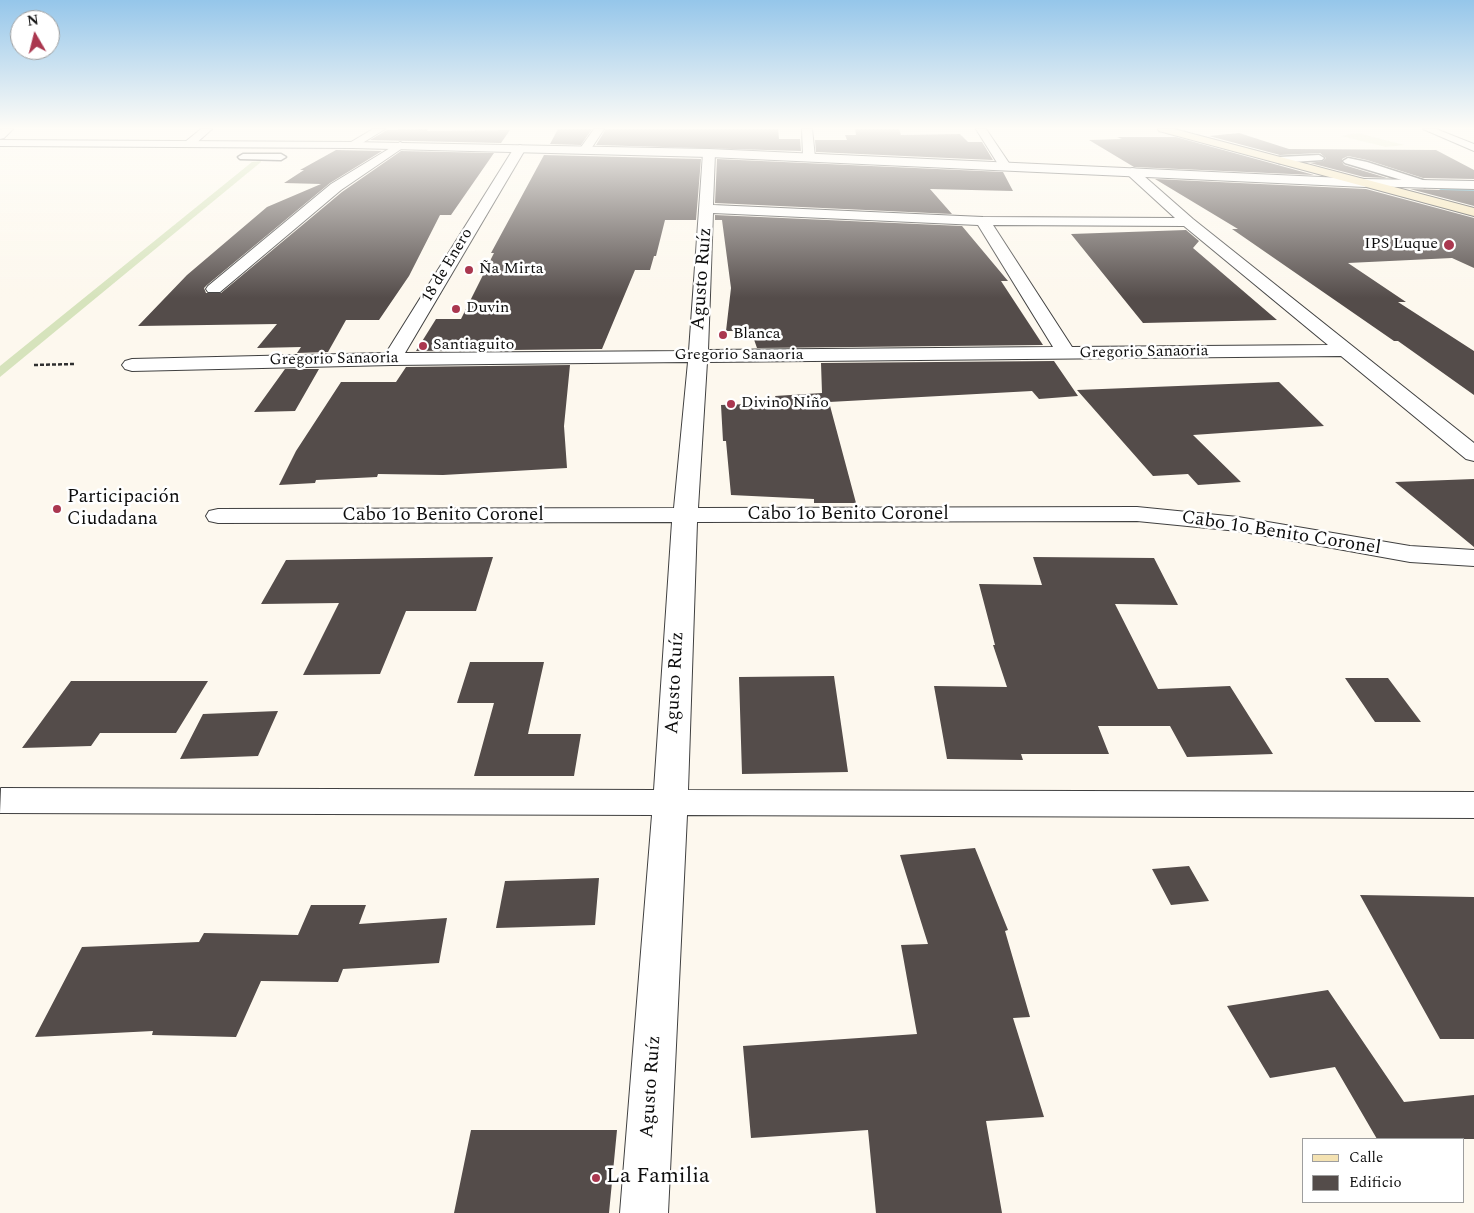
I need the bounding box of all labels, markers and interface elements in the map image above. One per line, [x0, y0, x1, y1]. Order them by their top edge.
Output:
text: N [26, 9, 40, 32]
north arrow [10, 10, 60, 60]
street label: 18 de Enero [418, 225, 478, 307]
street label: Agusto Ruíz [688, 227, 718, 331]
place label: IPS Luque [1364, 235, 1438, 255]
marker: IPS Luque [1442, 238, 1456, 252]
place label: Ña Mirta [479, 260, 544, 280]
marker: Ña Mirta [463, 264, 475, 276]
place label: Duvin [466, 299, 509, 319]
marker: Duvin [450, 303, 462, 315]
place label: Blanca [733, 325, 781, 345]
marker: Blanca [717, 329, 729, 341]
place label: Santiaguito [433, 336, 514, 356]
marker: Santiaguito [417, 340, 429, 352]
street label: Gregorio Sanaoria [1079, 342, 1209, 364]
street label: Gregorio Sanaoria [674, 346, 804, 366]
street label: Gregorio Sanaoria [269, 349, 399, 371]
place label: Divino Niño [741, 394, 829, 414]
marker: Divino Niño [725, 398, 737, 410]
place label: Participación Ciudadana [67, 487, 180, 531]
marker: Participación Ciudadana [51, 503, 63, 515]
street label: Cabo 1o Benito Coronel [747, 504, 949, 526]
street label: Cabo 1o Benito Coronel [342, 505, 544, 527]
street label: Cabo 1o Benito Coronel [1180, 507, 1382, 561]
street label: Agusto Ruíz [662, 631, 690, 735]
street label: Agusto Ruíz [637, 1035, 667, 1139]
legend [1302, 1138, 1464, 1203]
text: Calle [1349, 1146, 1383, 1169]
place label: La Familia [606, 1165, 710, 1191]
text: Edificio [1349, 1171, 1402, 1194]
marker: La Familia [590, 1172, 602, 1184]

